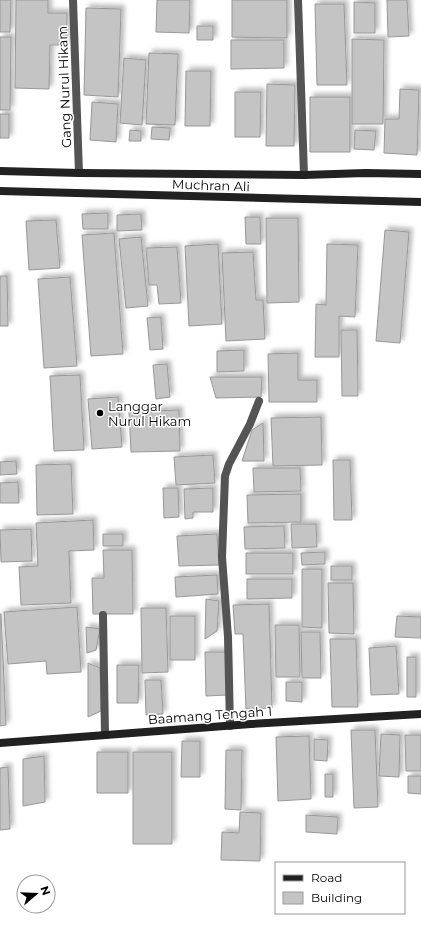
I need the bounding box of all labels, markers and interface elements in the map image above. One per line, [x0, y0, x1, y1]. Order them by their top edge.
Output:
street label: Gang Nurul Hikam [54, 26, 74, 148]
street label: Muchran Ali [172, 176, 250, 194]
place label: Langgar Nurul Hikam [108, 398, 191, 429]
marker: Langgar Nurul Hikam [95, 408, 105, 418]
street label: Baamang Tengah 1 [147, 703, 273, 727]
legend [275, 862, 405, 914]
text: Road [311, 870, 342, 885]
north arrow [16, 874, 56, 914]
text: N [37, 884, 54, 897]
text: Building [311, 890, 362, 905]

